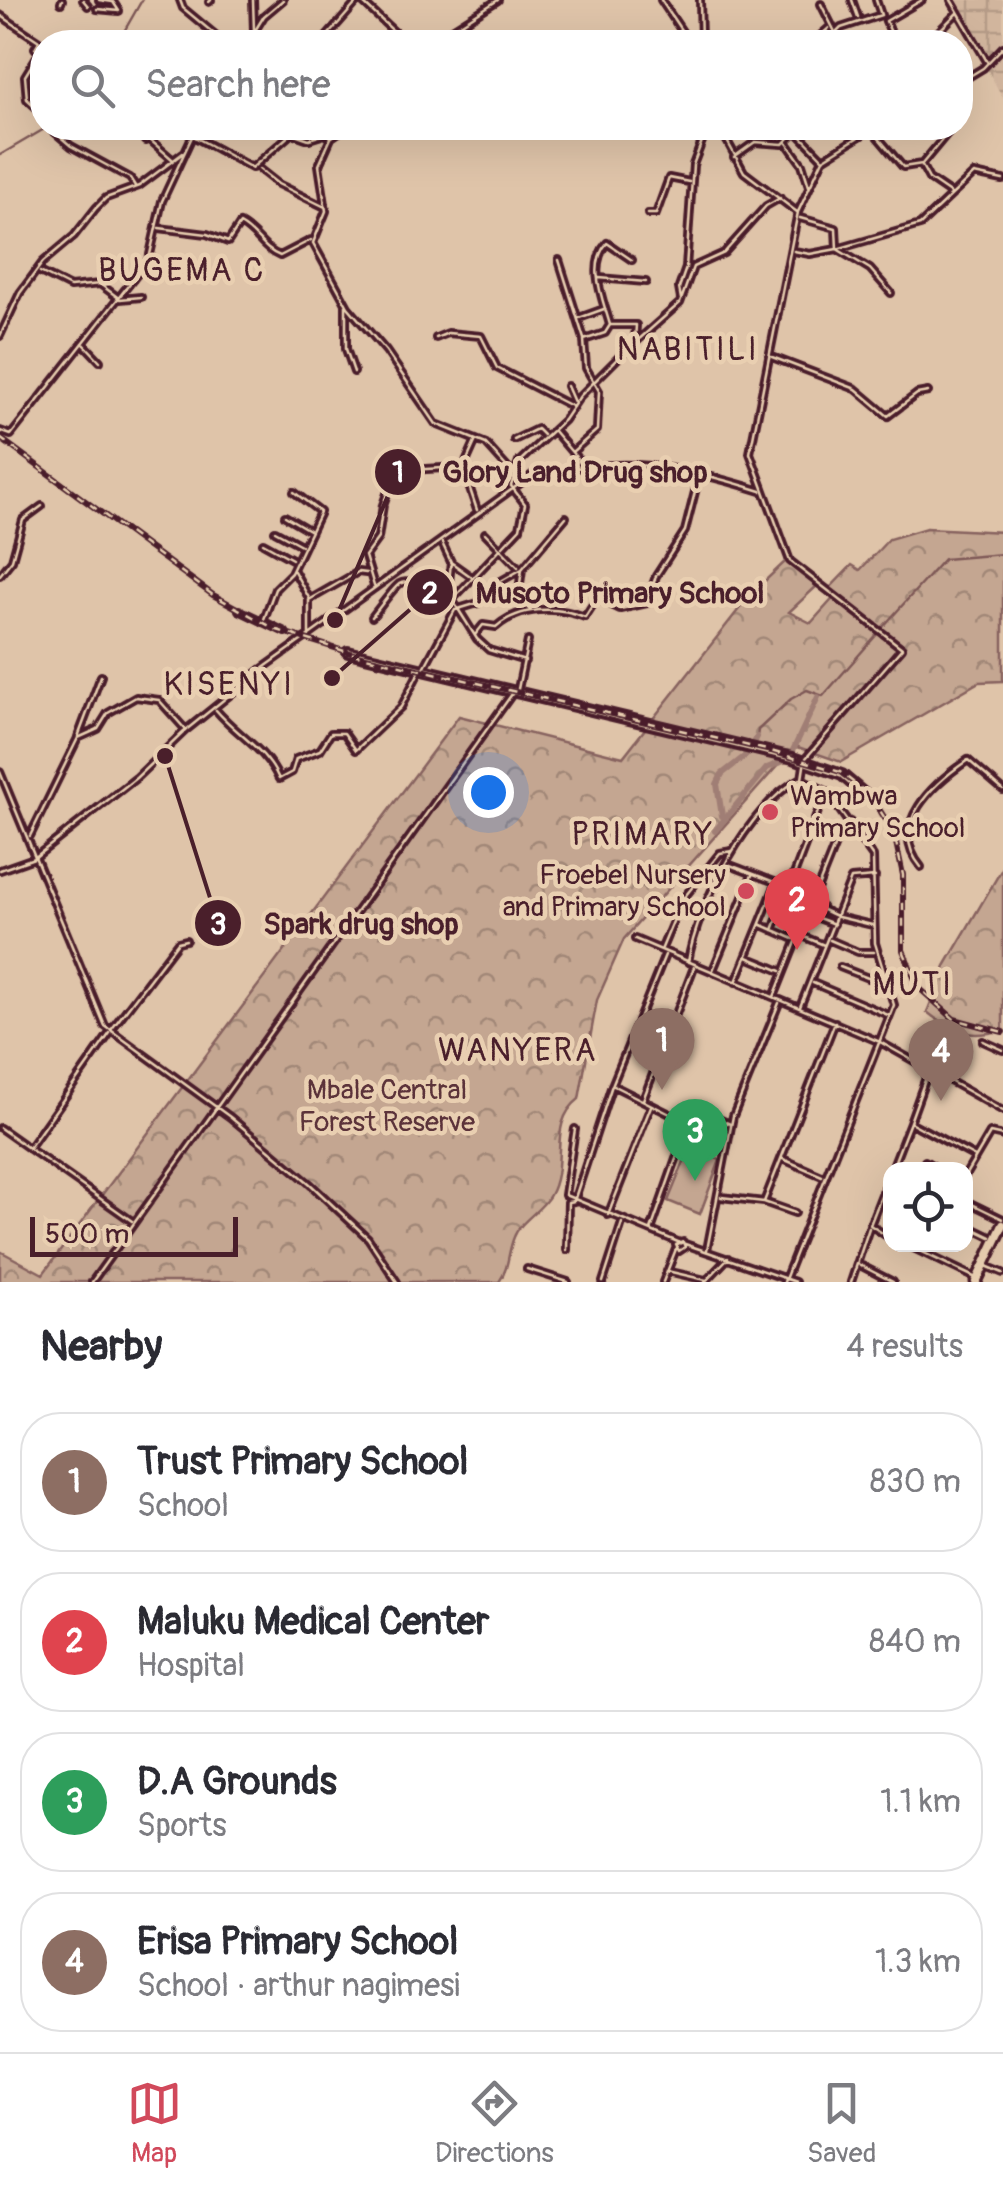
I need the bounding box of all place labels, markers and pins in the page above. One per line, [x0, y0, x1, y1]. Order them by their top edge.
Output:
callout: Glory Land Drug shop [373, 442, 728, 502]
callout: Musoto Primary School [405, 562, 784, 622]
place label: Wambwa Primary School [790, 779, 966, 846]
marker: Wambwa Primary School [759, 801, 781, 823]
place label: Froebel Nursery and Primary School [503, 858, 726, 925]
pin: 2 [764, 868, 830, 950]
marker: Froebel Nursery and Primary School [735, 880, 757, 902]
callout: Spark drug shop [193, 893, 479, 953]
pin: 1 [630, 1008, 694, 1090]
pin: 4 [908, 1018, 974, 1101]
pin: 3 [662, 1098, 728, 1181]

